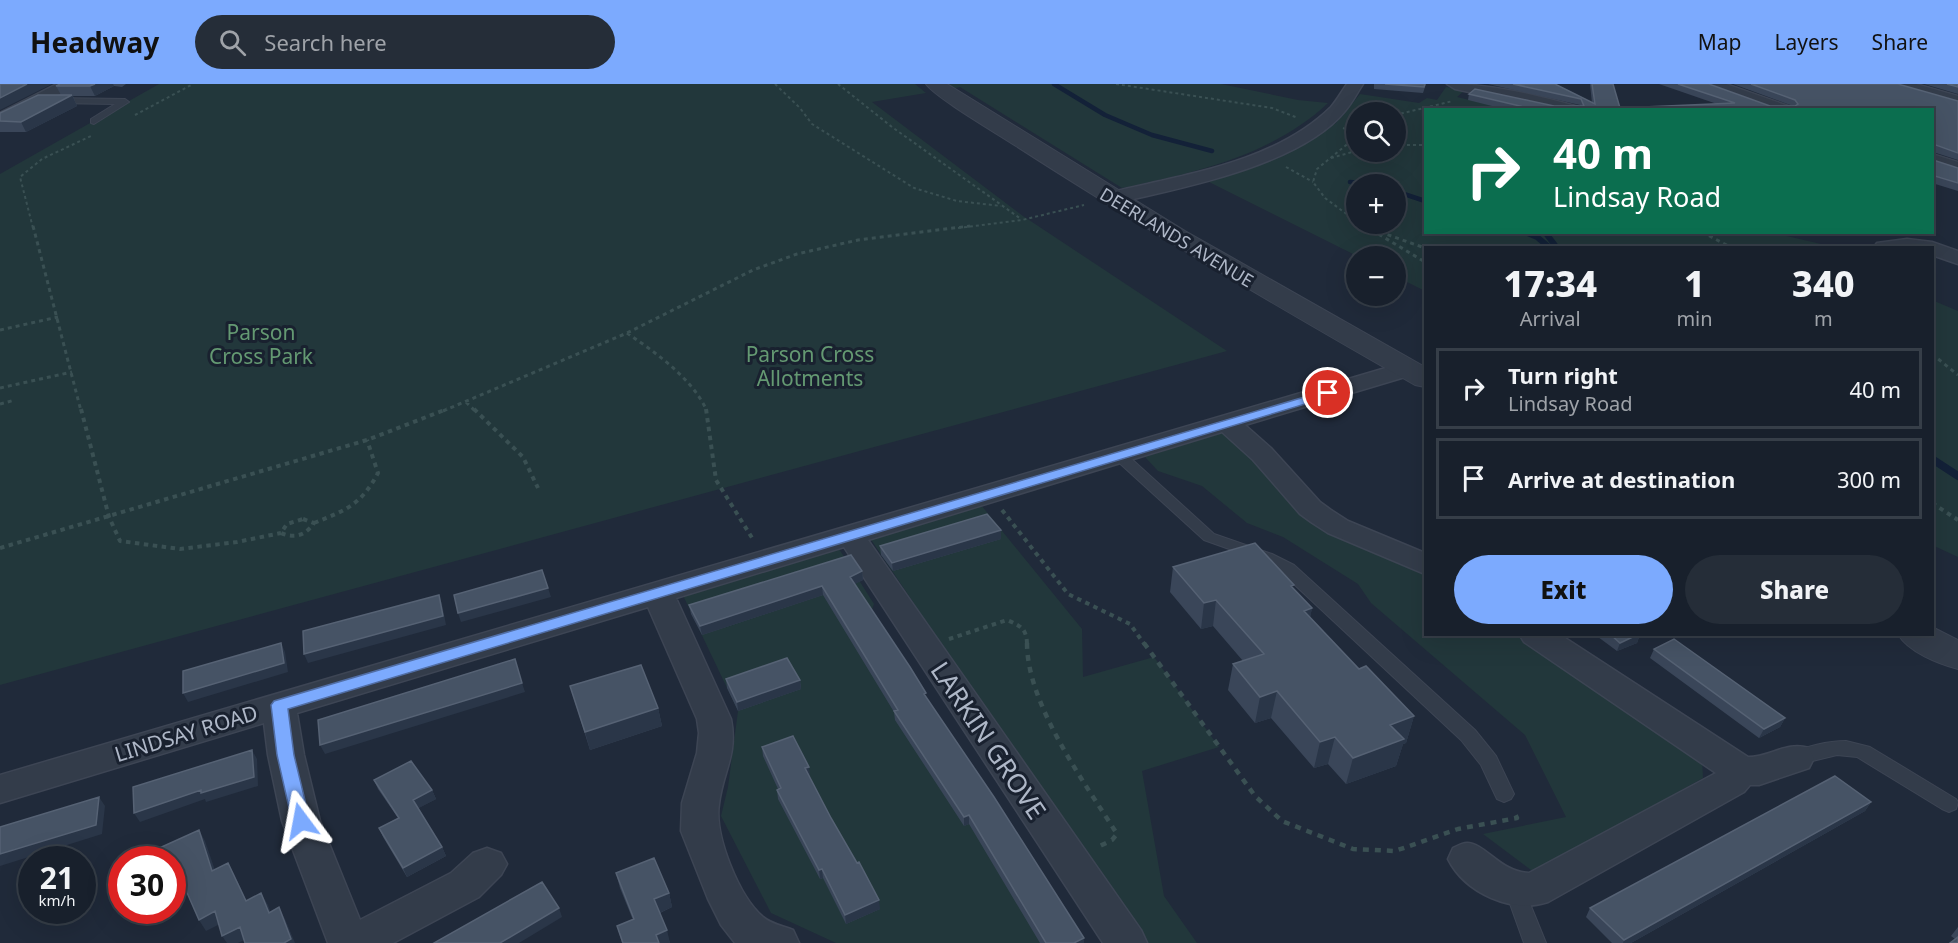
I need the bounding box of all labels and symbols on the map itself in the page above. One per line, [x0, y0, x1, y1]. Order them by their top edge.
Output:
street label: DEERLANDS AVENUE [1096, 182, 1258, 292]
park label: Parson Cross Park [209, 318, 314, 370]
park label: Parson Cross Allotments [746, 340, 874, 392]
pin [1302, 367, 1353, 418]
street label: LARKIN GROVE [923, 654, 1055, 826]
street label: LINDSAY ROAD [111, 698, 261, 768]
position arrow [269, 789, 333, 853]
speed limit sign: 30 [108, 846, 186, 924]

